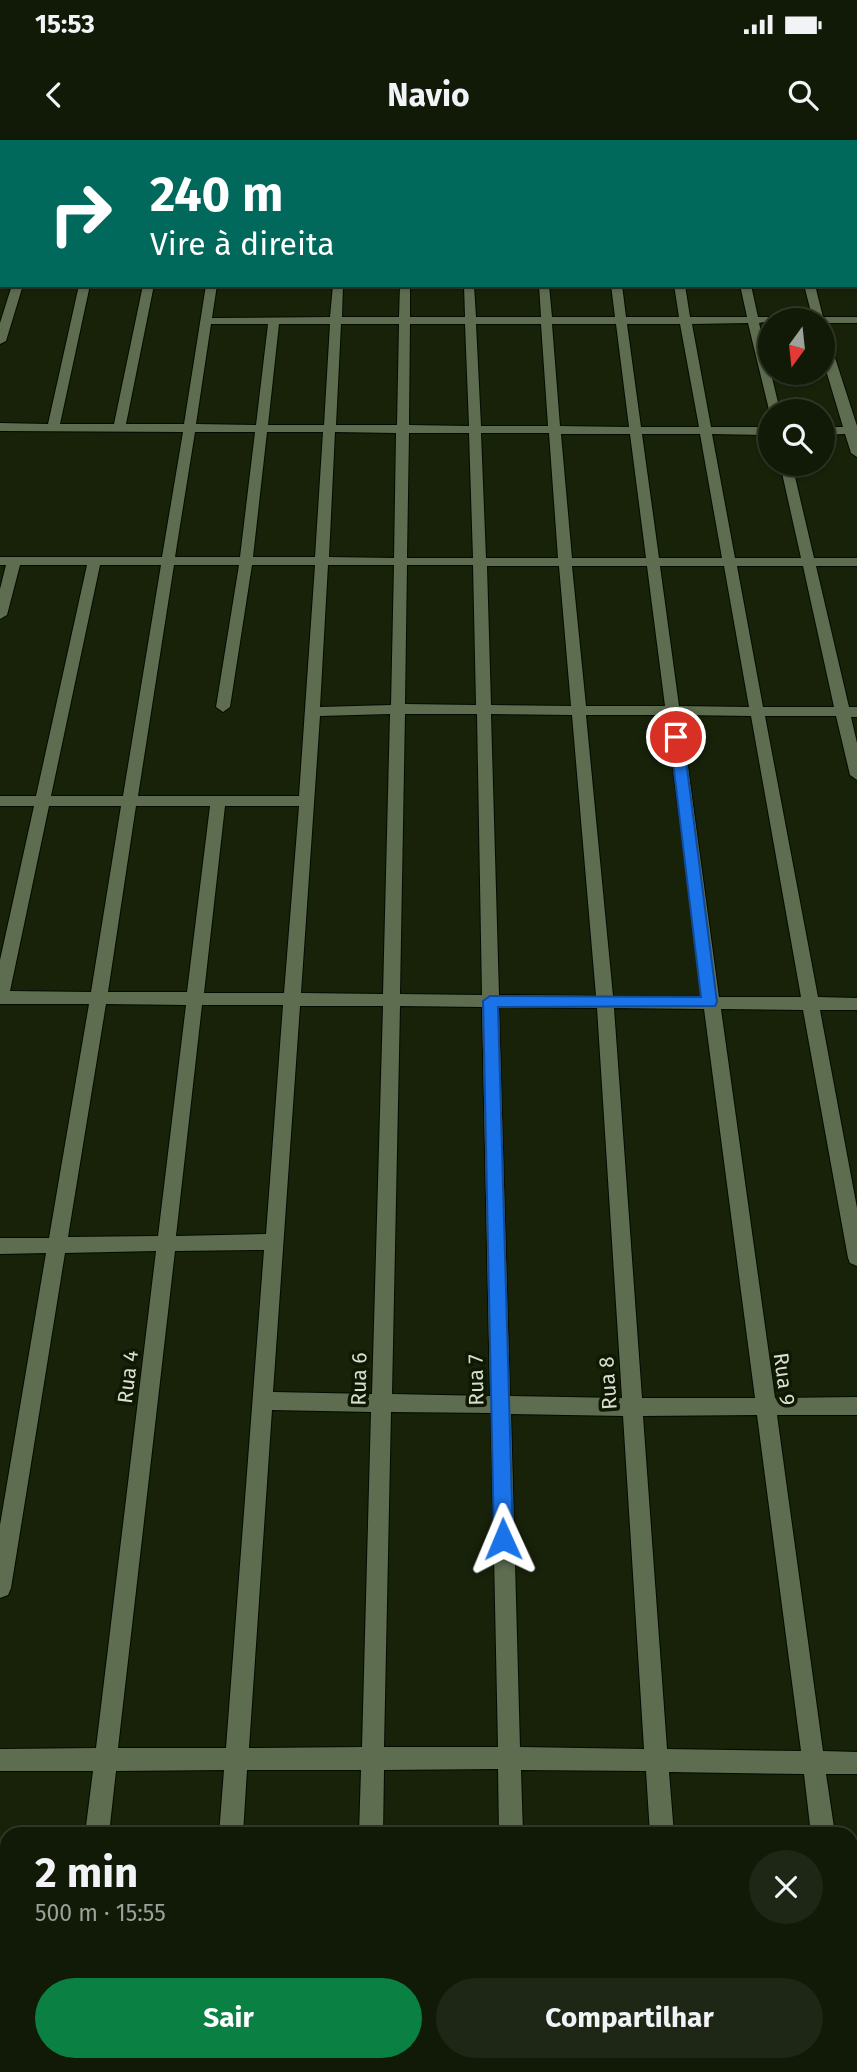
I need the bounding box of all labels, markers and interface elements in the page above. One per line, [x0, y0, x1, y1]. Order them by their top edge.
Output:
text: 15:53 [35, 9, 95, 40]
icon: back [35, 76, 73, 114]
text: Navio [387, 76, 470, 114]
icon: search [784, 76, 822, 114]
text: 240 m [150, 165, 283, 224]
icon: right [35, 168, 126, 259]
text: Vire à direita [150, 225, 335, 263]
north arrow [758, 308, 835, 385]
map controls [758, 308, 835, 476]
button: search [758, 399, 835, 476]
pin [646, 707, 706, 767]
icon: arrive [657, 718, 695, 756]
street label: Rua 4 [112, 1349, 144, 1405]
street label: Rua 9 [767, 1351, 801, 1407]
street label: Rua 6 [346, 1352, 372, 1406]
street label: Rua 7 [463, 1354, 489, 1406]
street label: Rua 8 [593, 1355, 623, 1411]
position arrow [466, 1502, 540, 1576]
text: 2 min [35, 1848, 138, 1898]
button: close [749, 1850, 823, 1924]
text: 500 m · 15:55 [35, 1899, 166, 1927]
button: Sair [35, 1978, 422, 2058]
button: Compartilhar [436, 1978, 823, 2058]

